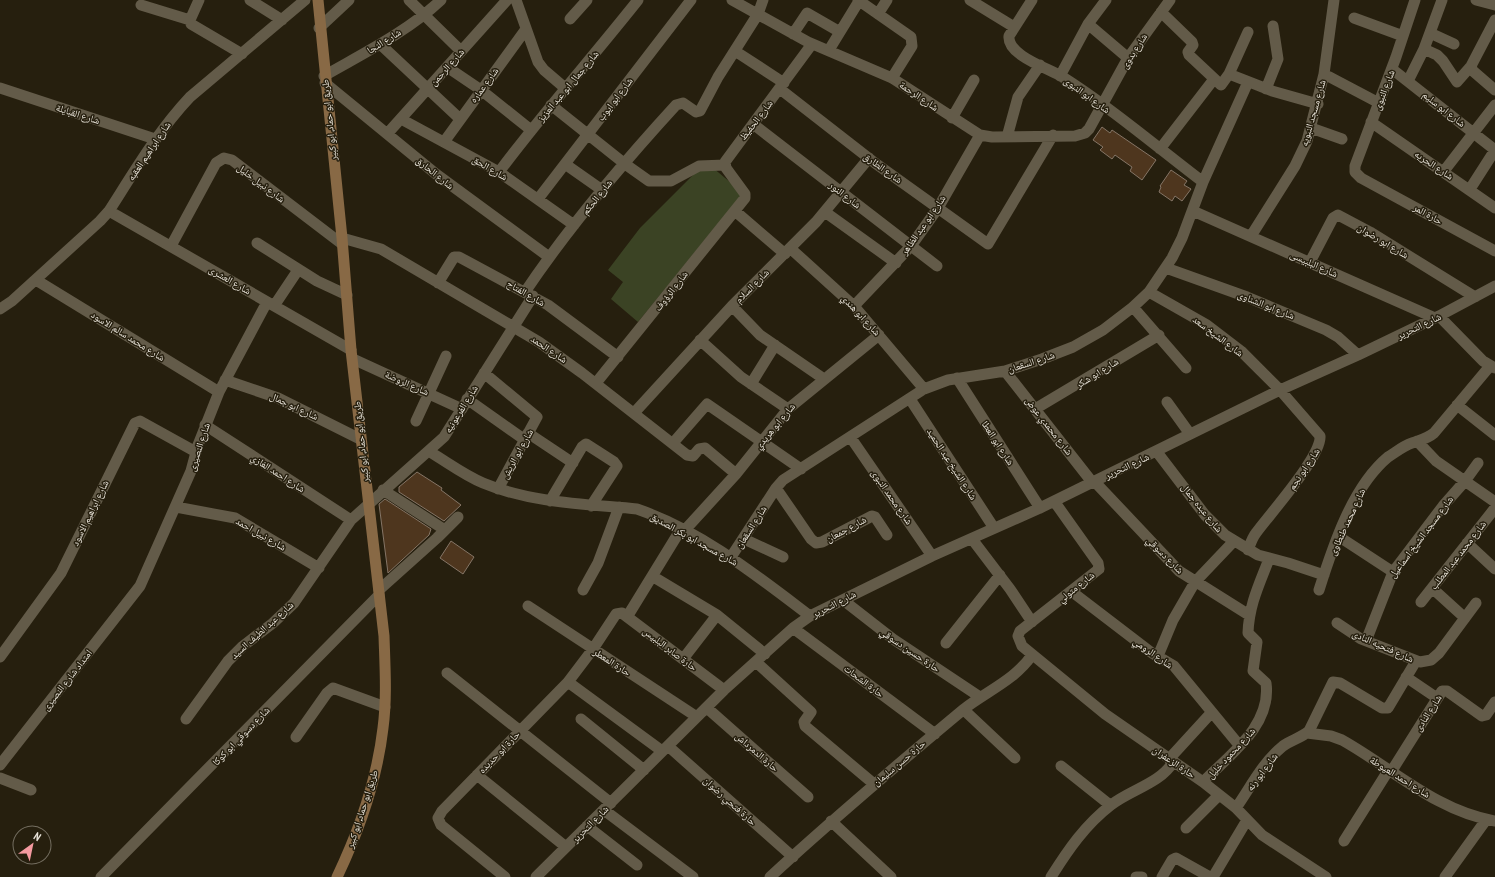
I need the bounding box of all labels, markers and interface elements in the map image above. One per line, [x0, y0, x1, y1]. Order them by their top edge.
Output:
street label: شارع النجا [365, 25, 404, 57]
street label: شارع بدوى [1118, 31, 1150, 71]
street label: شارع الرحمن [427, 45, 468, 88]
street label: شارع جمال ابو عبد العزيز [534, 47, 602, 125]
street label: شارع عماره [467, 64, 501, 105]
street label: شارع النبوى [1370, 68, 1398, 112]
street label: شارع ابو ايوب [594, 74, 636, 123]
street label: شارع ابو النبوى [1061, 74, 1113, 116]
street label: طريق ابو حماد, ابو كبير [318, 78, 340, 162]
street label: شارع الرحمة [897, 78, 942, 114]
street label: شارع مسجد النبويه [1297, 78, 1329, 148]
street label: شارع ابو سليم [1419, 88, 1468, 131]
street label: شارع الحفيظ [736, 97, 776, 143]
street label: شارع القبايلة [54, 101, 102, 127]
street label: شارع ابراهيم العقبه [124, 119, 175, 184]
street label: شارع الحريه [1412, 147, 1456, 183]
street label: شارع الطارق [861, 150, 905, 187]
street label: شارع الحق [470, 153, 510, 184]
street label: شارع الحارق [413, 154, 457, 193]
street label: شارع نبيل خليل [234, 161, 288, 206]
street label: شارع الحكم [579, 176, 616, 218]
street label: شارع النور [826, 178, 864, 212]
street label: شارع ابو عبد الظاهر [897, 192, 949, 258]
street label: حارة المر [1410, 200, 1446, 228]
street label: شارع ابو رضوان [1355, 221, 1411, 262]
street label: شارع البلبيسى [1288, 248, 1340, 280]
street label: شارع العشرى [207, 263, 254, 297]
street label: شارع السلام [732, 266, 773, 307]
street label: شارع الرؤوف [651, 268, 691, 314]
street label: شارع الفتاح [505, 277, 548, 309]
street label: شارع ابو الشناوى [1236, 288, 1297, 323]
street label: شارع ابو هندي [837, 292, 884, 340]
street label: شارع محمد سالم الاسود [88, 308, 168, 365]
street label: شارع التحرير [1394, 310, 1444, 343]
street label: شارع الشيخ سعد [1190, 313, 1246, 360]
street label: شارع الحمد [528, 332, 570, 366]
street label: شارع السقعان [1006, 348, 1057, 376]
street label: شارع ابو شكر [1072, 354, 1121, 392]
street label: شارع الروضة [383, 368, 431, 399]
street label: شارع الفرعونيه [441, 382, 481, 435]
street label: شارع ابو جمال [268, 389, 321, 423]
street label: شارع محمدي عوض [1021, 394, 1076, 459]
street label: طريق ابو حماد, ابو كبير [350, 400, 372, 484]
street label: شارع ابو هريدي [752, 400, 800, 453]
street label: شارع ابو العطا [979, 418, 1017, 468]
street label: شارع النصيرى [185, 421, 213, 473]
street label: شارع ابو الريش [498, 426, 536, 481]
street label: شارع الشيخ عبد الحميد [924, 426, 980, 503]
street label: شارع ابو نجم [1285, 445, 1324, 493]
street label: شارع التحرير [1102, 450, 1152, 482]
street label: شارع احمد الغازي [248, 451, 308, 497]
street label: شارع محمد النبوى [868, 467, 916, 528]
street label: شارع ابراهيم الاسود [68, 478, 113, 549]
street label: شارع عبده جمال [1178, 481, 1226, 535]
street label: شارع محمد طنطاوى [1326, 486, 1368, 558]
street label: شارع مسجد الشيخ اسماعيل [1386, 493, 1456, 581]
street label: شارع السقعان [732, 503, 770, 551]
street label: شارع مسجد ابو بكر الصديق [648, 510, 740, 569]
street label: شارع جمعان [823, 513, 869, 545]
street label: شارع نبيل احمد [233, 514, 289, 554]
street label: شارع محمد عبد المطلب [1427, 518, 1489, 592]
street label: شارع دسوقي [1142, 534, 1187, 578]
street label: شارع متولي [1055, 568, 1098, 607]
street label: شارع التحرير [809, 587, 858, 621]
street label: شارع عبد الطيف السيد [228, 598, 296, 662]
street label: حارة صابر البلبيس [640, 624, 700, 674]
street label: حارة حسين دسوقي [876, 625, 943, 677]
street label: شارع فتحيه النادى [1350, 627, 1416, 666]
street label: شارع الرومي [1130, 635, 1176, 673]
street label: حارة المعطر [590, 645, 634, 679]
street label: امتداد شارع النصيرى [39, 647, 95, 713]
street label: حارة الشحات [841, 662, 887, 701]
street label: شارع النادى [1411, 692, 1445, 734]
street label: شارع دسوقي ابو كوكا [210, 703, 274, 769]
street label: شارع محمود خليل [1204, 724, 1258, 781]
street label: حارة ابو حديده [475, 728, 523, 776]
street label: حارة الدمرداش [733, 730, 782, 775]
street label: حارة حسن سليمان [870, 737, 929, 789]
street label: حارة الزعفران [1150, 743, 1198, 781]
street label: شارع ابو رنه [1244, 750, 1281, 794]
street label: شارع احمد العيوطة [1367, 753, 1433, 801]
street label: طريق ابو حماد, ابو كبير [343, 768, 381, 851]
street label: حارة فتحي رضوان [700, 774, 760, 830]
street label: شارع التحرير [568, 802, 612, 846]
north arrow [12, 825, 52, 865]
text: N [31, 829, 44, 844]

